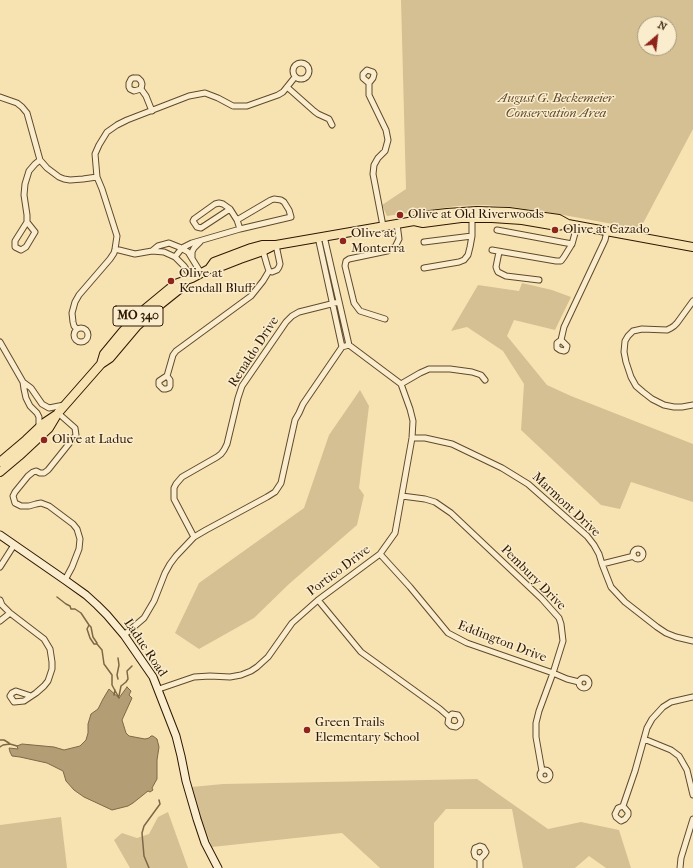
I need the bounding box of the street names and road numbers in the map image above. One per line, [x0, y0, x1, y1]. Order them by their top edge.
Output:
road number: MO 340 [113, 306, 163, 326]
street label: Renaldo Drive [225, 314, 283, 390]
street label: Marmont Drive [529, 470, 603, 540]
street label: Portico Drive [304, 542, 374, 600]
street label: Pembury Drive [497, 542, 569, 614]
street label: Ladue Road [120, 616, 170, 680]
street label: Eddington Drive [455, 618, 549, 666]

